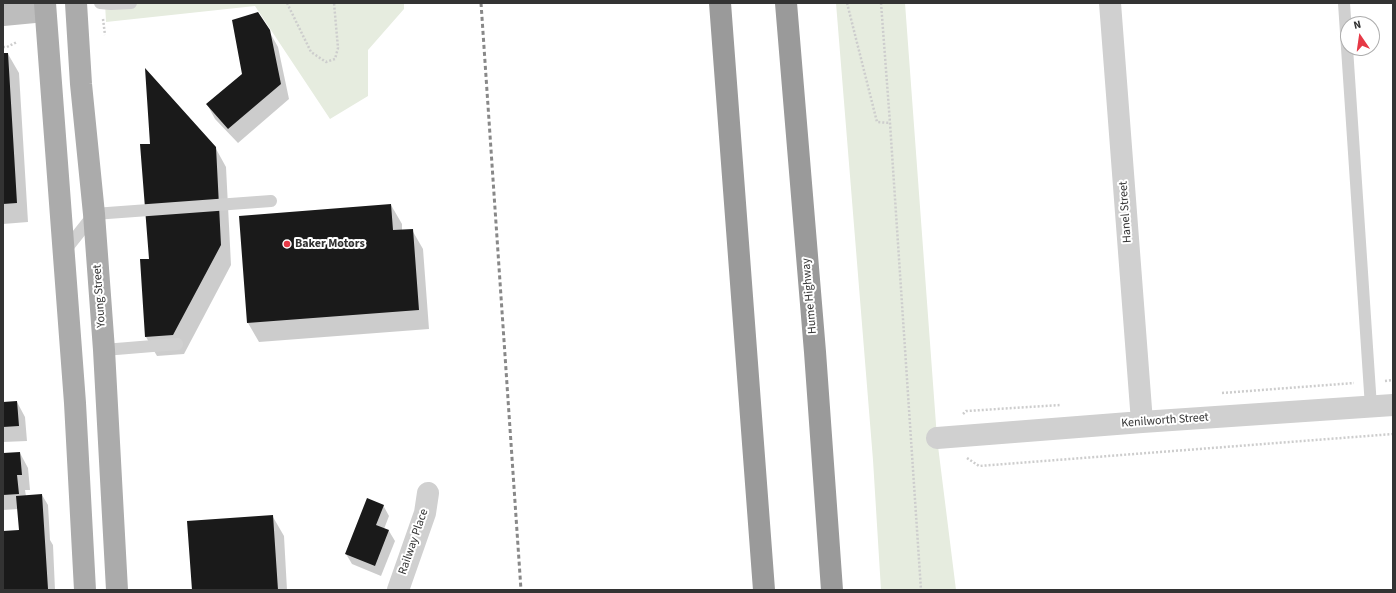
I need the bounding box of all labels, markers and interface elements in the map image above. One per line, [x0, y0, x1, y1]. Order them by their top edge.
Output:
north arrow [1340, 16, 1380, 56]
text: N [1352, 17, 1363, 33]
street label: Hanel Street [1117, 181, 1135, 243]
place label: Baker Motors [295, 237, 365, 251]
marker: Baker Motors [282, 239, 292, 249]
street label: Hume Highway [800, 257, 820, 335]
street label: Young Street [91, 264, 109, 328]
street label: Kenilworth Street [1121, 411, 1209, 431]
street label: Railway Place [396, 507, 432, 577]

